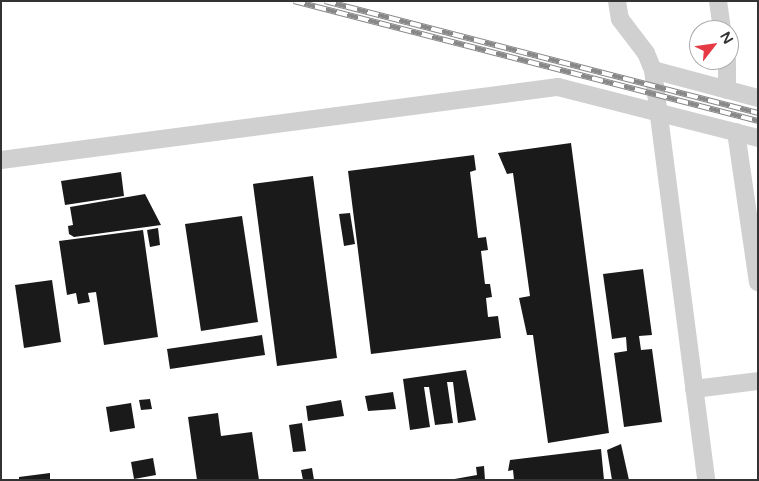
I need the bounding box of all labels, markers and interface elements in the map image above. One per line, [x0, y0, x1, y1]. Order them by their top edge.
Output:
north arrow [689, 20, 739, 70]
text: N [716, 29, 737, 47]

